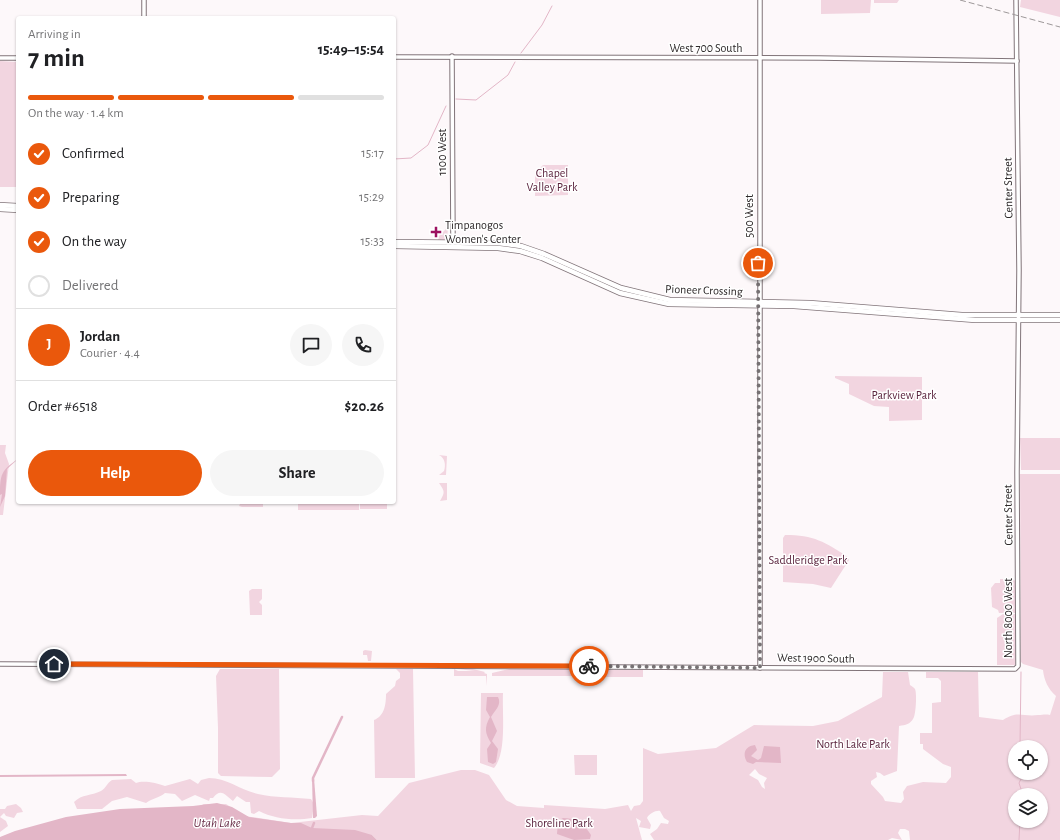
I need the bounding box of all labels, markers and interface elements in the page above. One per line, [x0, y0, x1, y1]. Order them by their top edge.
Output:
text: Arriving in [28, 28, 81, 41]
text: 15:49–15:54 [318, 42, 384, 57]
street label: West 700 South [669, 42, 743, 54]
text: 7 min [28, 45, 85, 71]
text: On the way · 1.4 km [28, 107, 124, 120]
street label: 1100 West [436, 128, 448, 175]
icon: check [28, 143, 50, 165]
text: Confirmed [62, 146, 124, 161]
text: 15:17 [361, 147, 384, 160]
street label: Center Street [1001, 157, 1015, 219]
park label: Chapel Valley Park [527, 167, 578, 194]
icon: check [28, 187, 50, 209]
text: Preparing [62, 190, 119, 205]
text: 15:29 [359, 191, 384, 204]
street label: 500 West [743, 194, 755, 238]
place label: Timpanogos Women's Center [445, 219, 521, 245]
marker: Timpanogos Women's Center [430, 226, 442, 238]
icon: check [28, 231, 50, 253]
text: On the way [62, 234, 127, 249]
text: 15:33 [360, 235, 384, 248]
pin [741, 246, 775, 280]
icon: bag [747, 252, 769, 274]
text: Delivered [62, 278, 119, 293]
street label: Pioneer Crossing [665, 283, 743, 297]
button: chat [290, 324, 332, 366]
button: phone [342, 324, 384, 366]
text: Jordan [80, 329, 120, 344]
text: J [46, 337, 52, 352]
text: Courier · 4.4 [80, 347, 140, 360]
park label: Parkview Park [871, 389, 937, 401]
text: Order #6518 [28, 399, 98, 414]
text: $20.26 [345, 399, 384, 414]
button: Help [28, 450, 202, 496]
button: Share [210, 450, 384, 496]
street label: Center Street [1001, 484, 1015, 546]
park label: Saddleridge Park [769, 554, 848, 566]
street label: North 8000 West [1002, 578, 1014, 658]
courier [569, 646, 609, 686]
pin [37, 647, 71, 681]
street label: West 1900 South [777, 651, 855, 665]
icon: home [43, 653, 65, 675]
icon: bike [578, 655, 600, 677]
park label: North Lake Park [816, 738, 890, 750]
map controls [1008, 740, 1048, 828]
button: locate [1008, 740, 1048, 780]
button: layers [1008, 788, 1048, 828]
water label: Utah Lake [193, 817, 241, 830]
park label: Shoreline Park [525, 817, 593, 829]

